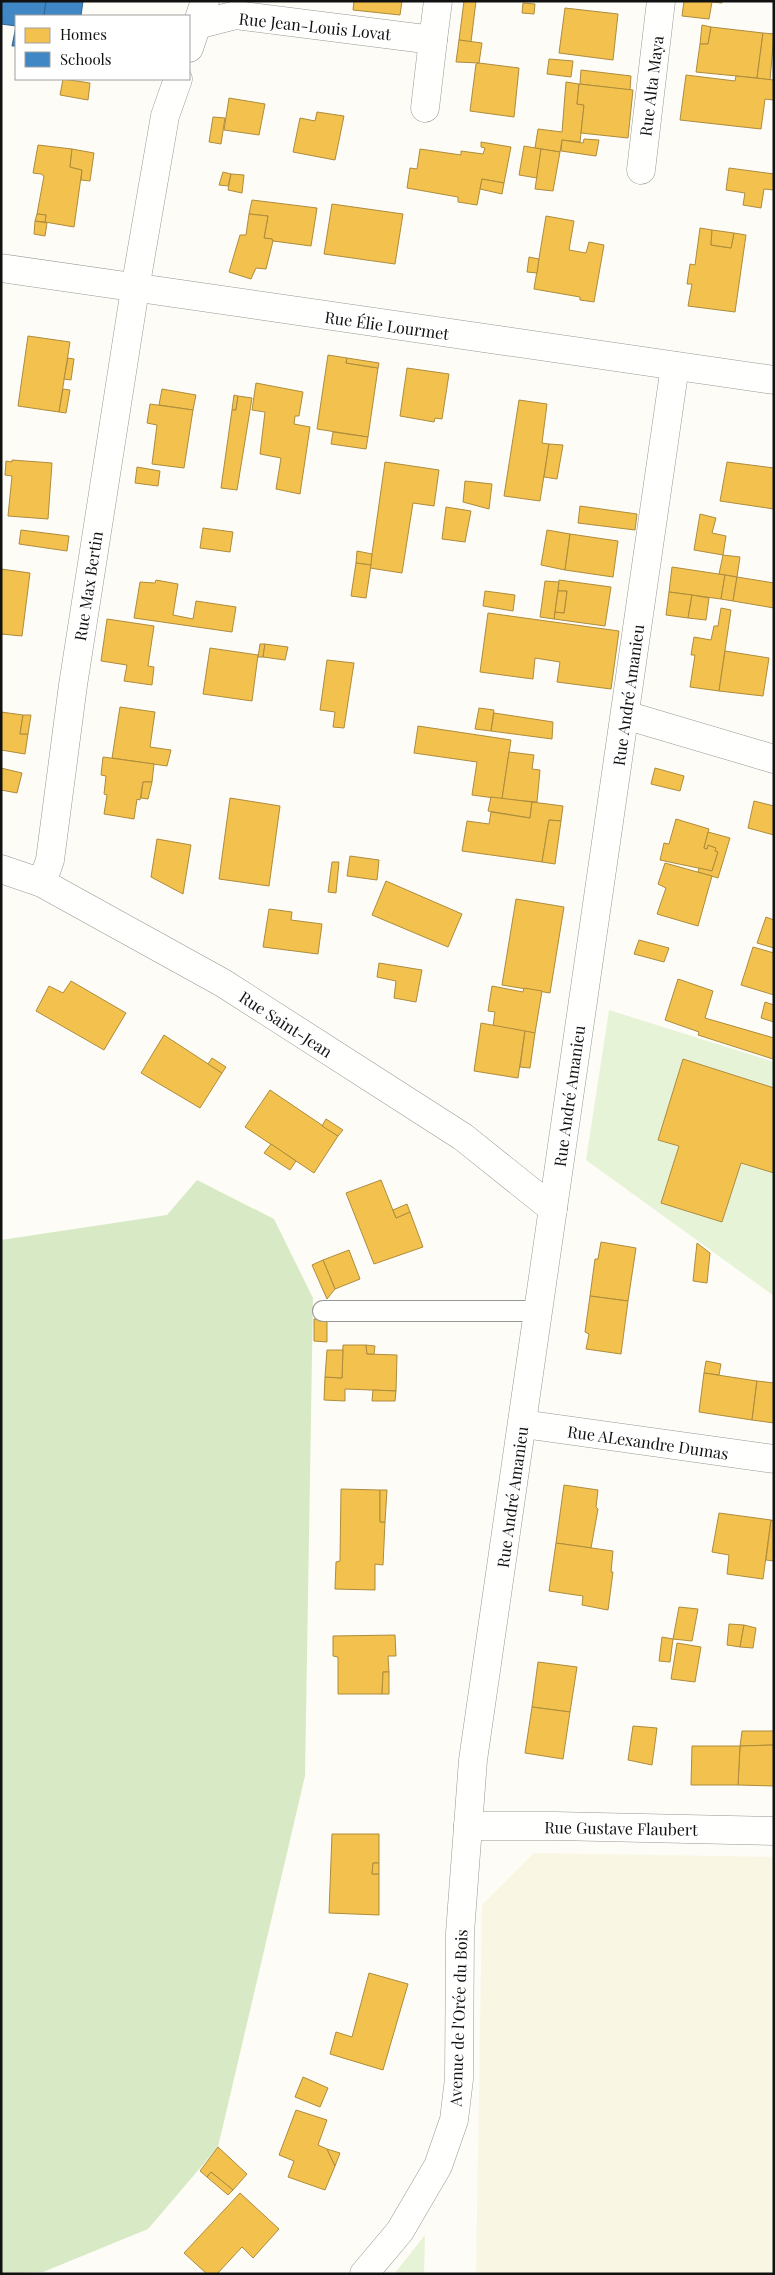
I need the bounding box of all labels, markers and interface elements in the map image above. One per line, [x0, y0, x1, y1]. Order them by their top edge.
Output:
street label: Rue Jean-Louis Lovat [238, 8, 392, 44]
legend [15, 15, 190, 80]
text: Homes [60, 24, 107, 44]
street label: Rue Alta Maya [634, 35, 668, 137]
text: Schools [60, 49, 112, 69]
street label: Rue Élie Lourmet [323, 306, 451, 344]
street label: Rue Max Bertin [69, 529, 107, 642]
street label: Rue André Amanieu [608, 623, 648, 767]
street label: Rue Saint-Jean [235, 986, 337, 1062]
street label: Rue André Amanieu [549, 1024, 589, 1168]
street label: Rue ALexandre Dumas [566, 1420, 730, 1464]
street label: Rue André Amanieu [492, 1425, 532, 1569]
street label: Rue Gustave Flaubert [544, 1816, 698, 1840]
street label: Avenue de l'Orée du Bois [444, 1929, 472, 2108]

